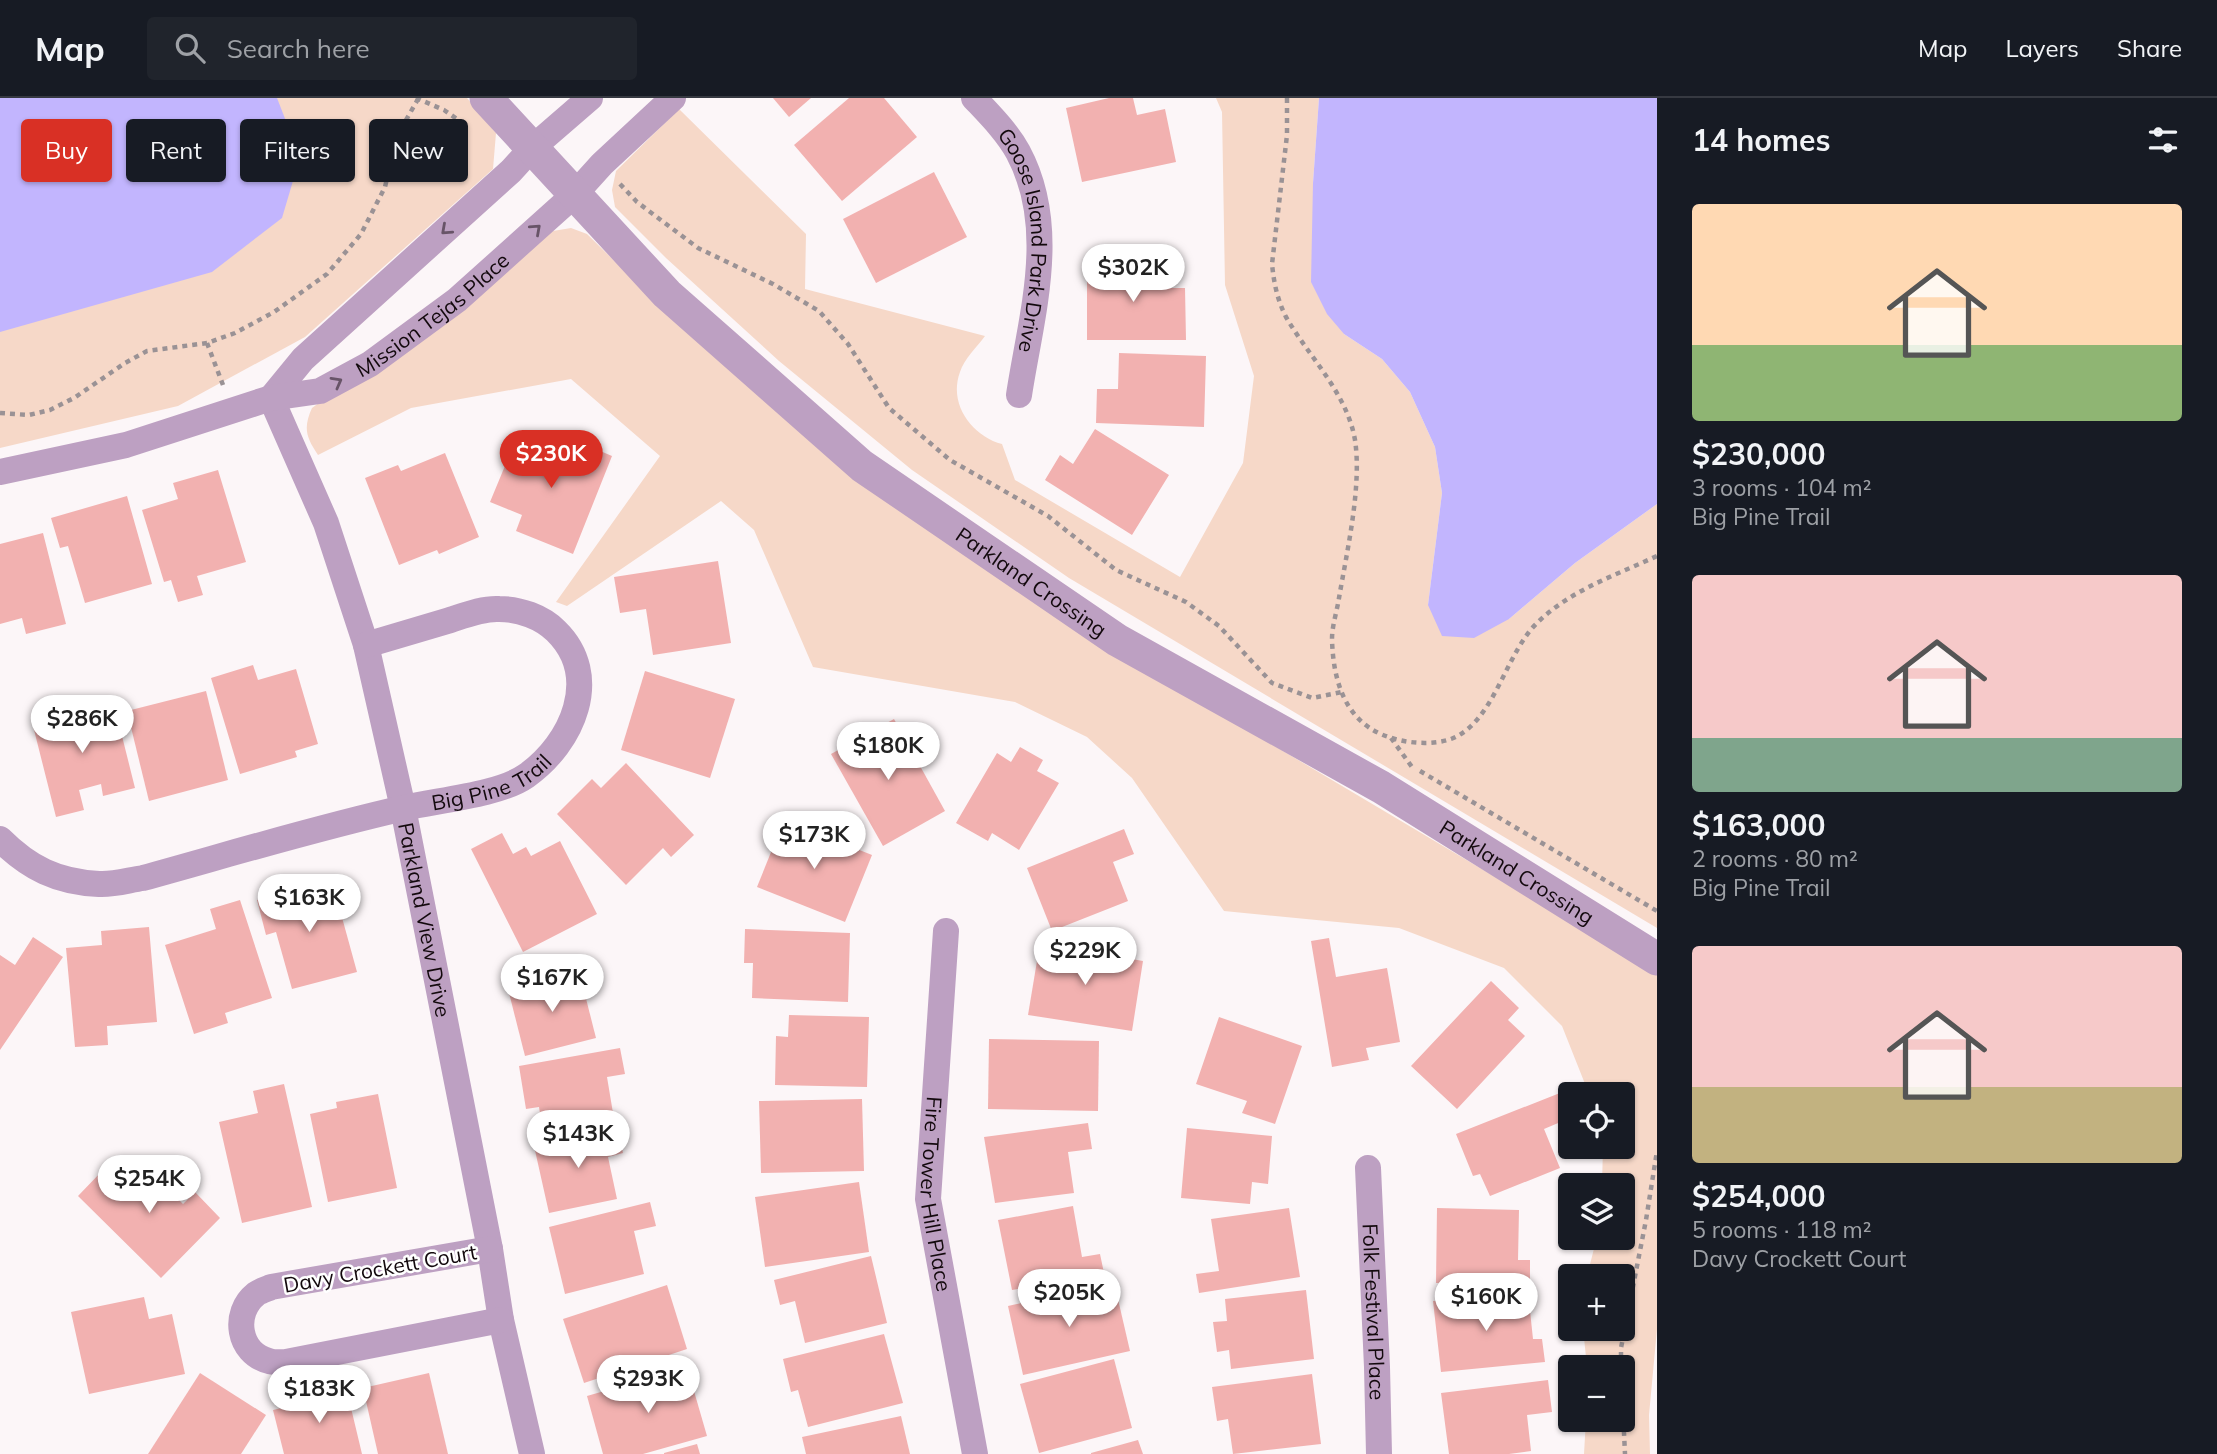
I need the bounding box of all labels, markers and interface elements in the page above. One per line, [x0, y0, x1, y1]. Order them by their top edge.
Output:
search box [147, 17, 637, 80]
text: Map [35, 28, 105, 69]
icon: search [171, 29, 209, 67]
text: Search here [227, 32, 370, 65]
text: Map [1918, 33, 1967, 63]
text: Layers [2005, 33, 2079, 63]
text: Share [2117, 33, 2182, 63]
chip: Buy [21, 119, 112, 182]
chip: Rent [126, 119, 226, 182]
chip: Filters [240, 119, 355, 182]
chip: New [369, 119, 468, 182]
text: 14 homes [1692, 121, 1831, 159]
icon: filters [2144, 121, 2182, 159]
street label: Goose Island Park Drive [993, 122, 1053, 355]
one-way arrow [441, 222, 454, 234]
one-way arrow [528, 225, 541, 237]
pin: $302K [1084, 244, 1182, 304]
street label: Mission Tejas Place [351, 247, 514, 382]
icon: home [1874, 250, 2000, 376]
text: $302K [1098, 252, 1168, 281]
one-way arrow [330, 377, 342, 390]
pin: $230K [502, 430, 600, 490]
text: $230,000 [1692, 435, 1825, 473]
text: $230K [516, 438, 586, 467]
text: 3 rooms · 104 m² [1692, 473, 1872, 502]
text: Big Pine Trail [1692, 502, 1831, 531]
street label: Parkland Crossing [951, 521, 1112, 642]
icon: home [1874, 621, 2000, 747]
pin: $286K [33, 696, 131, 755]
text: $286K [47, 703, 117, 732]
pin: $180K [839, 722, 937, 782]
text: $180K [853, 730, 923, 759]
street label: Big Pine Trail [429, 749, 556, 815]
text: $163,000 [1692, 806, 1825, 844]
pin: $173K [765, 812, 863, 871]
street label: Parkland Crossing [1435, 814, 1599, 930]
text: $173K [779, 819, 849, 848]
street label: Parkland View Drive [393, 820, 457, 1019]
text: 2 rooms · 80 m² [1692, 844, 1858, 873]
text: Big Pine Trail [1692, 873, 1831, 902]
pin: $163K [260, 874, 358, 934]
text: $163K [274, 882, 344, 911]
pin: $229K [1036, 928, 1134, 987]
text: $229K [1050, 935, 1120, 964]
pin: $167K [503, 954, 601, 1014]
text: $167K [517, 962, 587, 991]
icon: home [1874, 992, 2000, 1118]
map controls [1558, 1082, 1635, 1432]
button: locate [1558, 1082, 1635, 1159]
street label: Fire Tower Hill Place [915, 1096, 958, 1293]
pin: $143K [529, 1110, 627, 1170]
text: $143K [543, 1118, 613, 1147]
pin: $254K [100, 1156, 198, 1215]
text: $254K [114, 1163, 184, 1192]
button: layers [1558, 1173, 1635, 1250]
text: $254,000 [1692, 1177, 1825, 1215]
text: 5 rooms · 118 m² [1692, 1215, 1872, 1244]
street label: Folk Festival Place [1358, 1223, 1391, 1401]
street label: Davy Crockett Court [281, 1238, 479, 1298]
text: Davy Crockett Court [1692, 1244, 1906, 1273]
button: + [1558, 1264, 1635, 1341]
pin: $205K [1020, 1270, 1118, 1329]
pin: $160K [1437, 1274, 1535, 1333]
text: $205K [1034, 1277, 1104, 1306]
text: $160K [1451, 1281, 1521, 1310]
button: − [1558, 1355, 1635, 1432]
pin: $293K [599, 1356, 697, 1415]
text: $293K [613, 1363, 683, 1392]
pin: $183K [270, 1366, 368, 1425]
text: $183K [284, 1373, 354, 1402]

